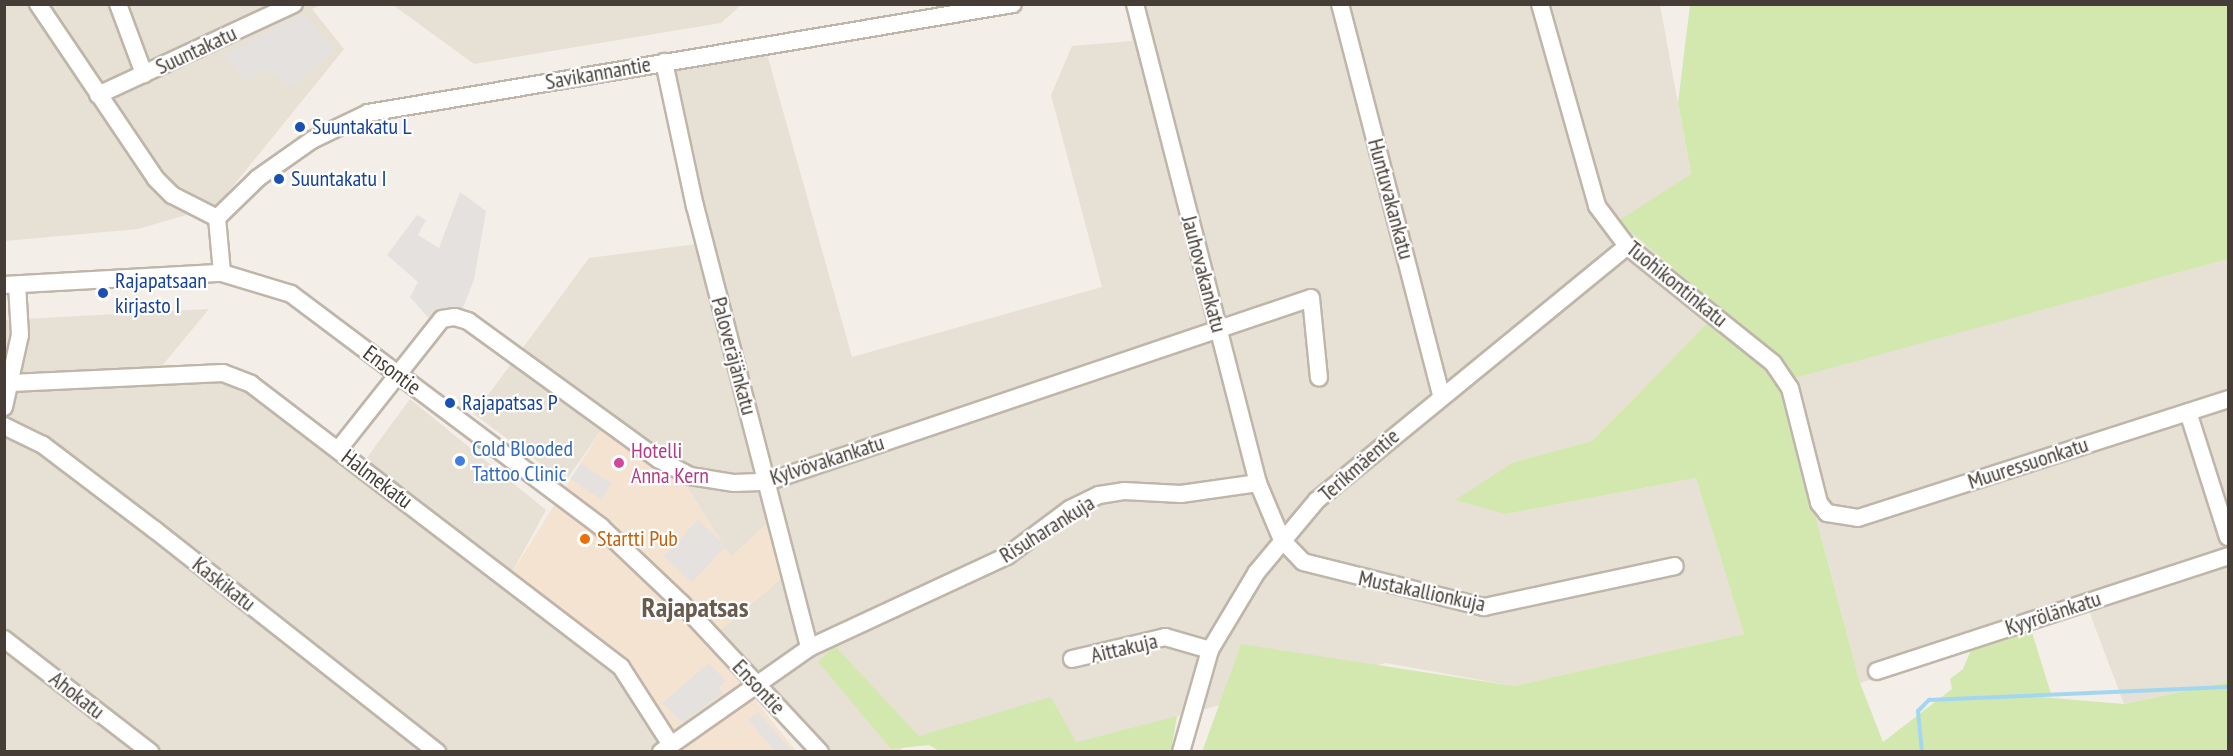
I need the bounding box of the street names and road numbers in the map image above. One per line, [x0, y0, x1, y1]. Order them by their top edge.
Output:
street label: Suuntakatu [151, 20, 241, 80]
street label: Savikannantie [543, 51, 653, 95]
street label: Huntuvakankatu [1362, 136, 1420, 262]
street label: Jauhovakankatu [1176, 213, 1232, 335]
street label: Tuohikontinkatu [1621, 235, 1733, 333]
street label: Paloveräjänkatu [706, 294, 762, 418]
street label: Ensontie [358, 340, 426, 400]
street label: Terikmäentie [1313, 423, 1405, 507]
street label: Kylvövakankatu [767, 429, 887, 491]
street label: Muuressuonkatu [1965, 431, 2091, 495]
street label: Halmekatu [336, 444, 418, 514]
street label: Risuharankuja [995, 489, 1099, 569]
street label: Kaskikatu [187, 551, 261, 617]
street label: Mustakallionkuja [1356, 565, 1488, 617]
street label: Kyyrölänkatu [2002, 585, 2104, 641]
street label: Aittakuja [1088, 628, 1160, 668]
street label: Ensontie [727, 654, 791, 720]
street label: Ahokatu [44, 665, 110, 725]

